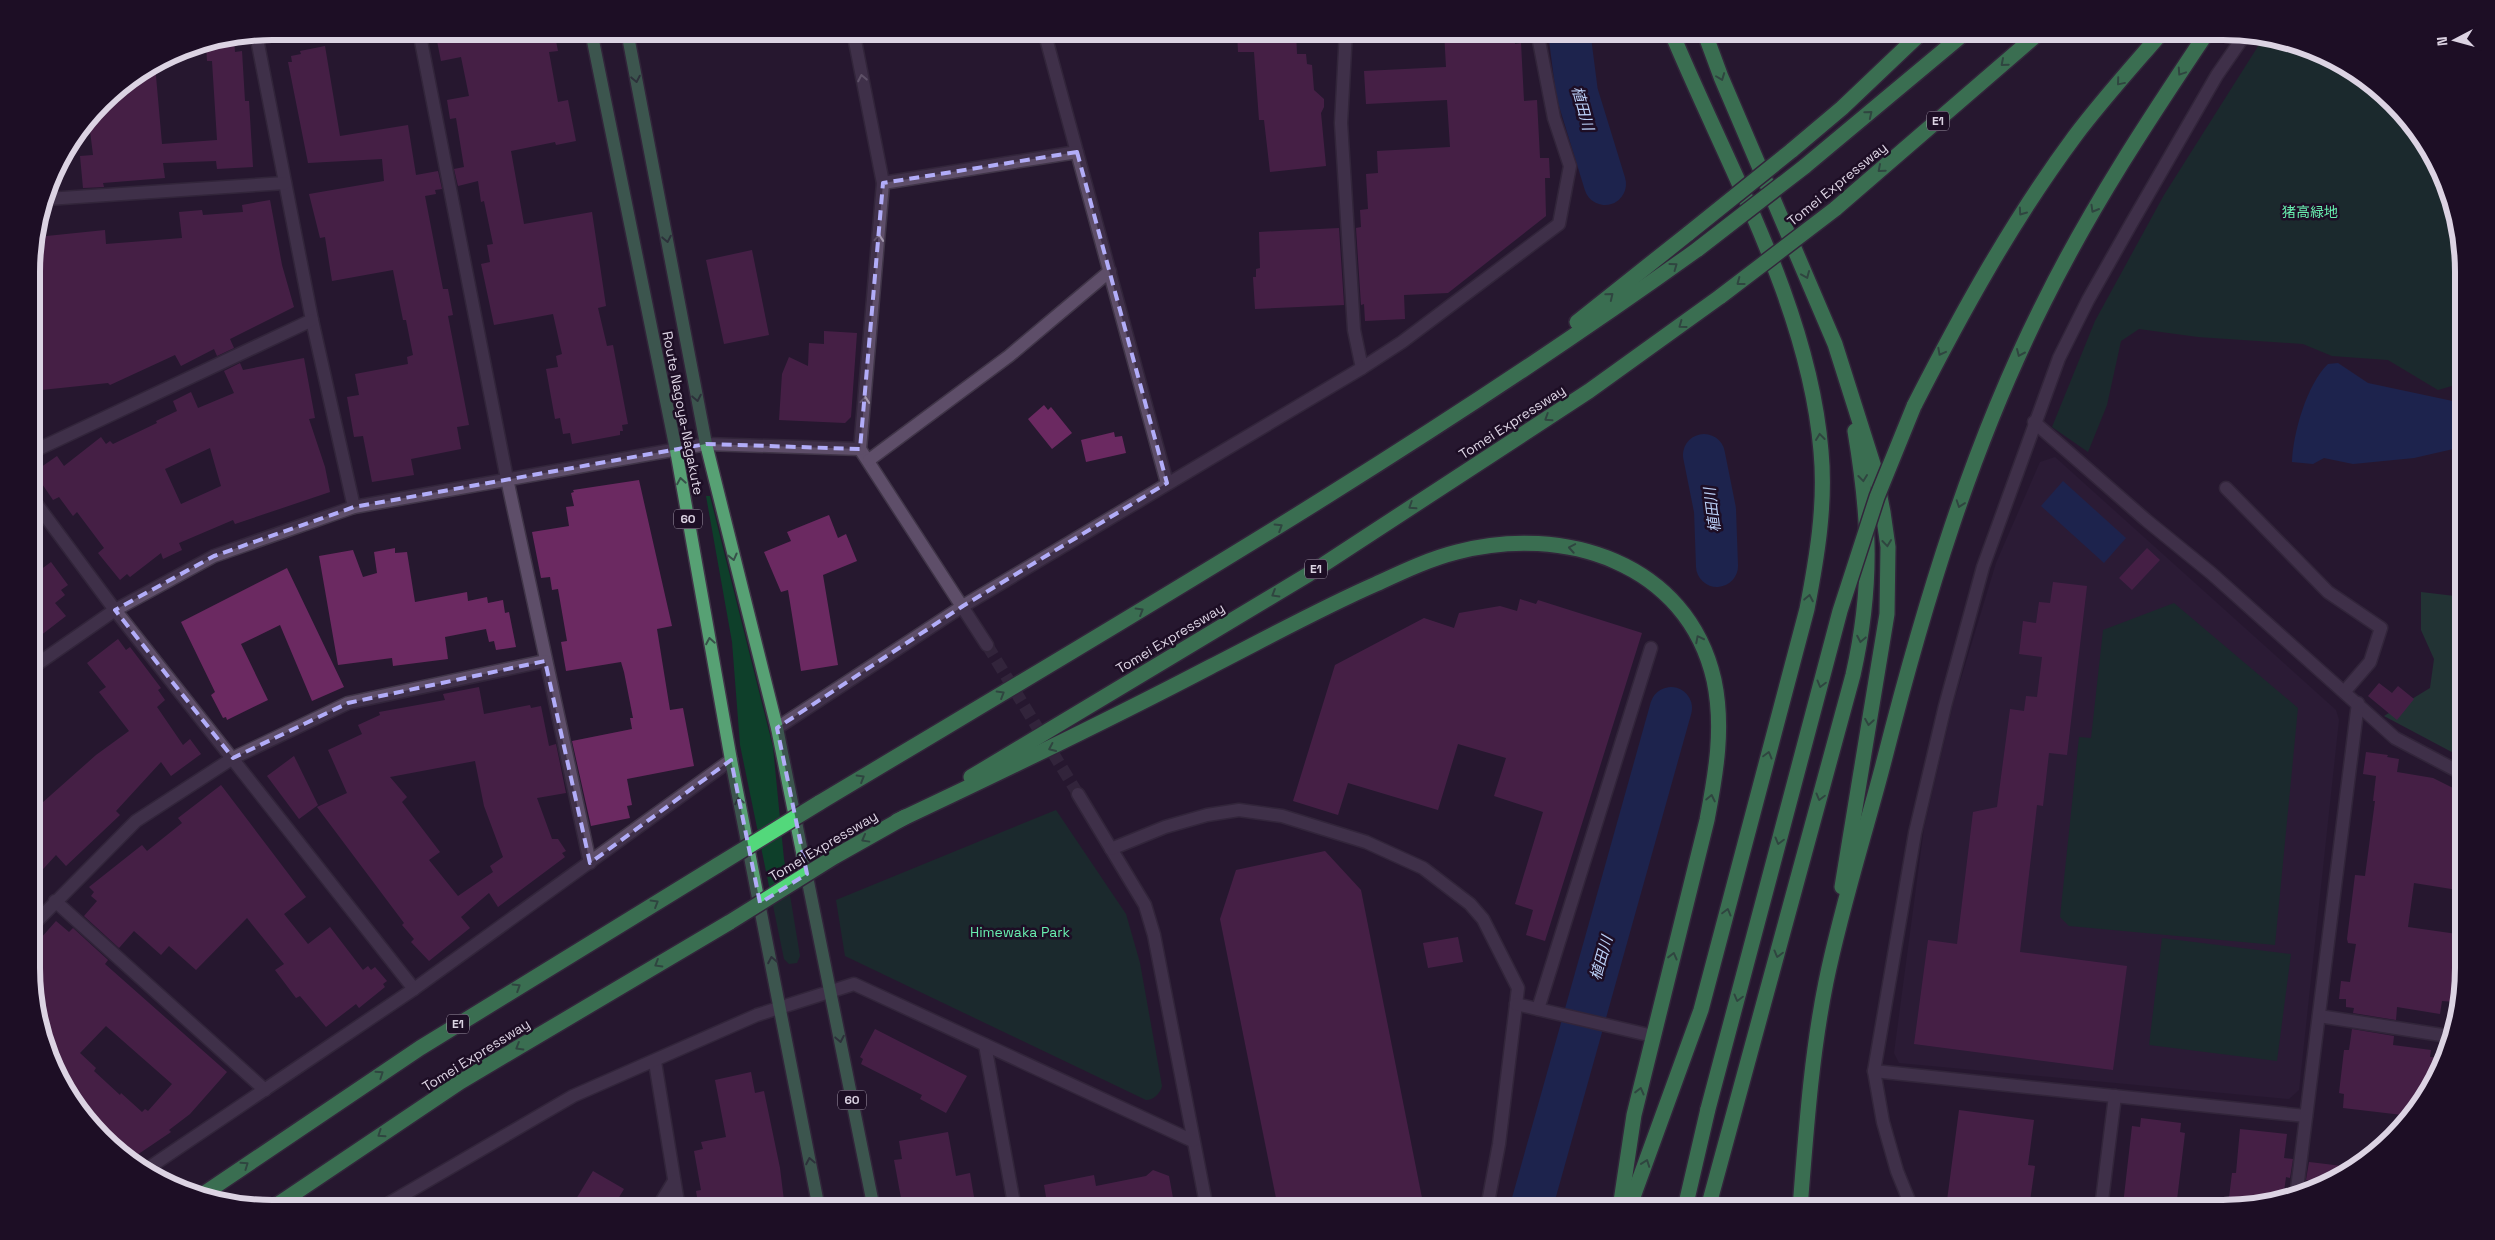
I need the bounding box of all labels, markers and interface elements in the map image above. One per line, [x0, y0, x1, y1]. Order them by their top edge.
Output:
north arrow [2430, 15, 2480, 65]
text: N [2433, 36, 2452, 47]
one-way arrow [2001, 57, 2010, 66]
one-way arrow [2178, 66, 2187, 75]
one-way arrow [1715, 72, 1726, 81]
one-way arrow [857, 74, 868, 83]
one-way arrow [630, 75, 641, 84]
one-way arrow [2116, 76, 2125, 85]
water label: 植田川 [1568, 84, 1599, 134]
one-way arrow [1863, 111, 1872, 119]
road number: E1 [1927, 112, 1949, 130]
street label: Tomei Expressway [1783, 138, 1891, 230]
one-way arrow [1878, 164, 1887, 173]
park label: 猪高緑地 [2282, 203, 2338, 221]
one-way arrow [2091, 204, 2101, 213]
one-way arrow [2019, 207, 2029, 216]
one-way arrow [661, 234, 671, 243]
one-way arrow [873, 234, 884, 242]
one-way arrow [1668, 263, 1678, 272]
one-way arrow [1800, 270, 1810, 279]
one-way arrow [1737, 276, 1746, 284]
one-way arrow [1604, 294, 1613, 302]
one-way arrow [1678, 319, 1688, 328]
street label: Route Nagoya-Nagakute [658, 330, 708, 496]
one-way arrow [1937, 347, 1947, 356]
one-way arrow [2015, 348, 2026, 357]
street label: Tomei Expressway [1455, 381, 1569, 463]
one-way arrow [692, 394, 702, 403]
one-way arrow [859, 396, 870, 404]
one-way arrow [1545, 411, 1554, 421]
one-way arrow [1815, 432, 1826, 440]
one-way arrow [1857, 474, 1868, 482]
one-way arrow [677, 477, 687, 485]
water label: 植田川 [1700, 485, 1724, 533]
one-way arrow [1956, 499, 1966, 508]
one-way arrow [1409, 500, 1418, 510]
road number: 60 [674, 509, 702, 528]
one-way arrow [1274, 523, 1283, 533]
one-way arrow [1881, 540, 1892, 548]
one-way arrow [1568, 543, 1576, 553]
one-way arrow [728, 552, 738, 560]
road number: E1 [1305, 560, 1327, 578]
one-way arrow [1272, 587, 1281, 597]
one-way arrow [1804, 594, 1814, 603]
street label: Tomei Expressway [1112, 598, 1228, 678]
one-way arrow [1134, 607, 1143, 617]
one-way arrow [1695, 635, 1705, 644]
one-way arrow [1856, 635, 1866, 644]
one-way arrow [705, 637, 715, 645]
one-way arrow [1816, 679, 1827, 688]
one-way arrow [995, 691, 1004, 701]
one-way arrow [1864, 718, 1875, 726]
one-way arrow [1048, 742, 1057, 752]
one-way arrow [1763, 752, 1773, 760]
one-way arrow [856, 774, 865, 784]
one-way arrow [1816, 792, 1826, 800]
one-way arrow [1705, 793, 1716, 802]
one-way arrow [735, 796, 745, 805]
street label: Tomei Expressway [765, 806, 881, 886]
one-way arrow [862, 833, 871, 843]
one-way arrow [1775, 836, 1785, 844]
one-way arrow [650, 899, 659, 909]
one-way arrow [1721, 908, 1732, 917]
park label: Himewaka Park [970, 923, 1071, 941]
water label: 植田川 [1586, 932, 1617, 982]
one-way arrow [1774, 949, 1784, 957]
one-way arrow [1667, 951, 1678, 960]
one-way arrow [767, 956, 777, 964]
one-way arrow [655, 958, 664, 968]
one-way arrow [511, 984, 520, 994]
one-way arrow [1733, 993, 1744, 1002]
road number: E1 [447, 1014, 469, 1034]
street label: Tomei Expressway [419, 1015, 533, 1095]
one-way arrow [835, 1035, 845, 1044]
one-way arrow [515, 1041, 524, 1051]
one-way arrow [374, 1071, 383, 1081]
one-way arrow [1634, 1088, 1644, 1096]
road number: 60 [838, 1090, 866, 1110]
one-way arrow [378, 1128, 387, 1137]
one-way arrow [805, 1156, 816, 1165]
one-way arrow [1640, 1159, 1650, 1167]
one-way arrow [239, 1162, 249, 1171]

